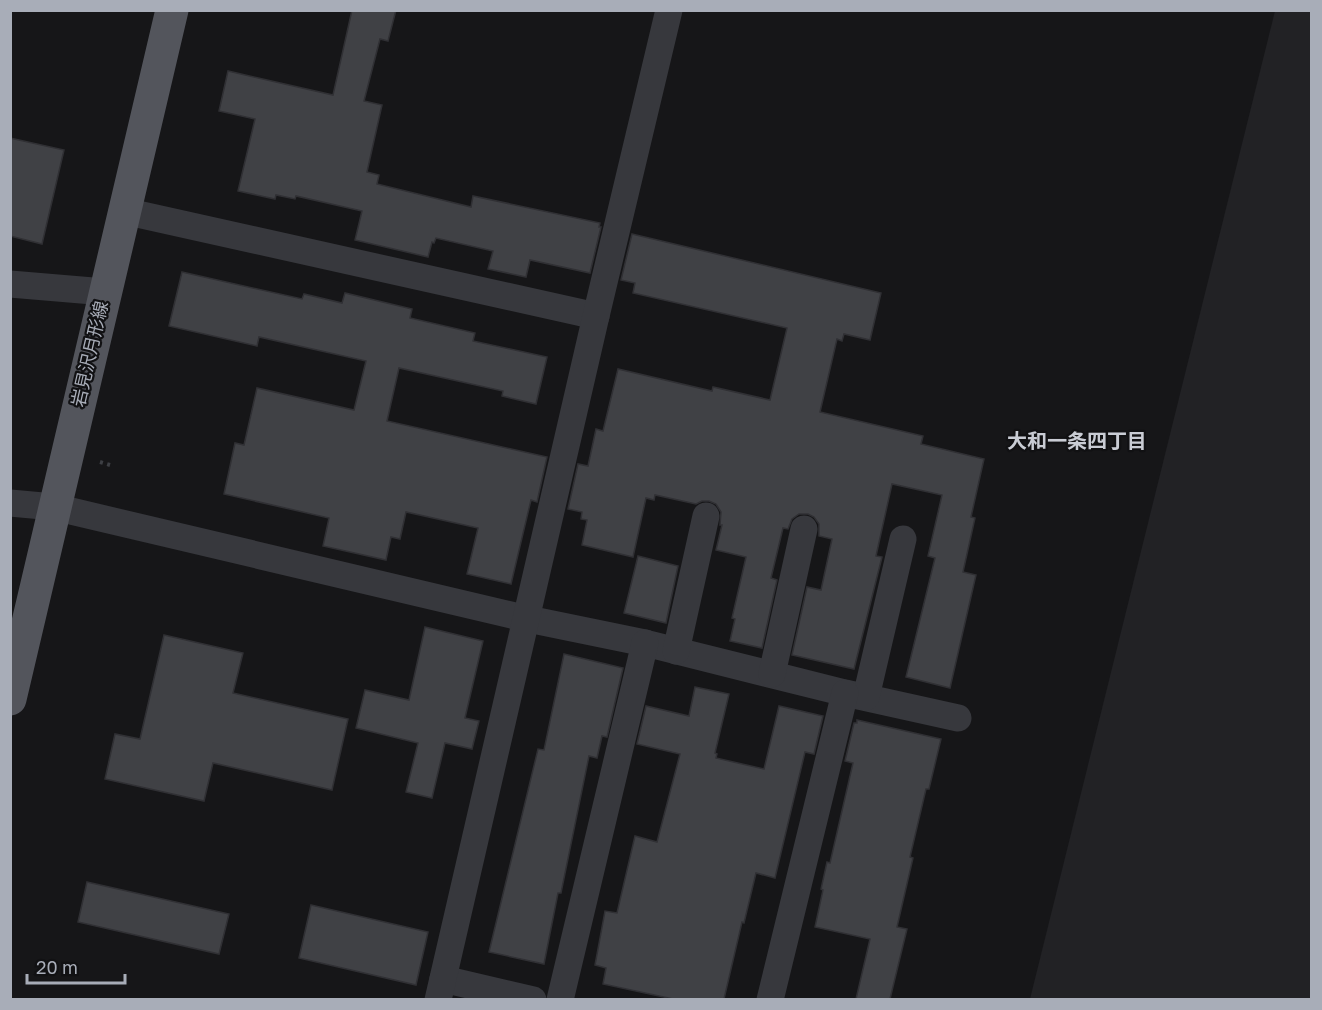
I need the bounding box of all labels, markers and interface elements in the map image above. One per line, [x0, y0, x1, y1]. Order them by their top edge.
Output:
street label: 岩見沢月形線 [66, 299, 112, 409]
district label: 大和一条四丁目 [1007, 428, 1147, 452]
scale bar [27, 947, 124, 985]
text: 20 m [36, 956, 78, 978]

